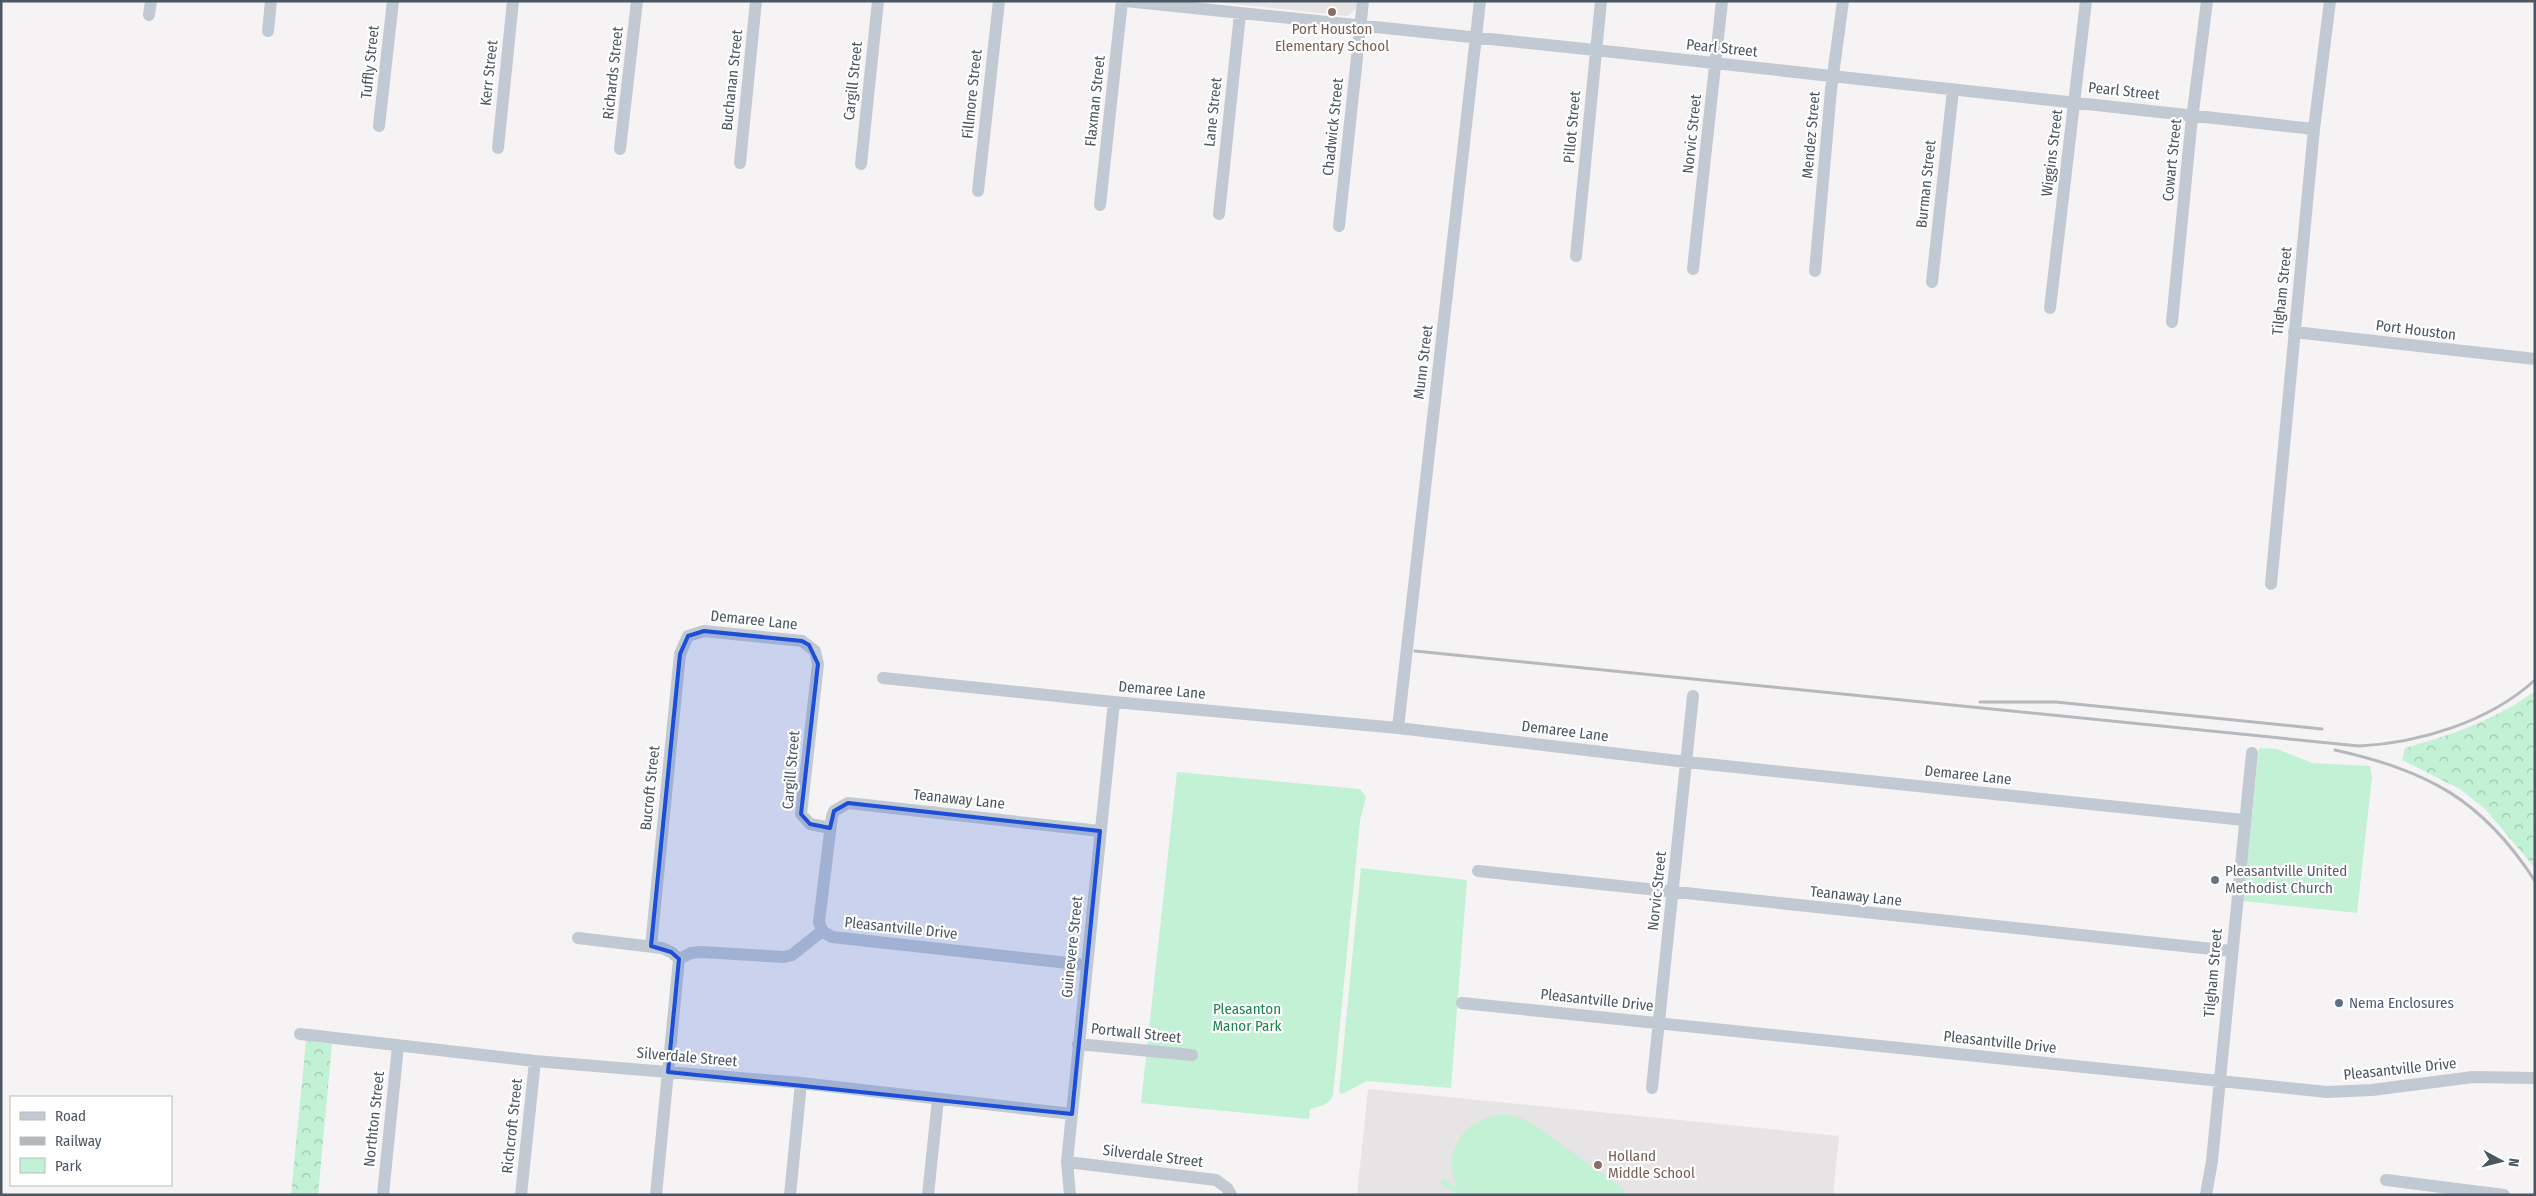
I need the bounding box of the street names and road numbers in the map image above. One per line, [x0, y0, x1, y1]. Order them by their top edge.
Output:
street label: Tuffly Street [357, 24, 383, 100]
street label: Richards Street [599, 26, 627, 120]
street label: Buchanan Street [718, 29, 746, 131]
street label: Pearl Street [1685, 35, 1759, 61]
street label: Kerr Street [477, 39, 501, 107]
street label: Cargill Street [840, 41, 866, 121]
street label: Fillmore Street [958, 48, 986, 140]
street label: Flaxman Street [1081, 55, 1109, 147]
street label: Lane Street [1200, 76, 1226, 148]
street label: Chadwick Street [1319, 77, 1347, 177]
street label: Pearl Street [2087, 78, 2161, 104]
street label: Pillot Street [1560, 90, 1584, 164]
street label: Mendez Street [1798, 90, 1824, 179]
street label: Norvic Street [1679, 93, 1705, 174]
street label: Wiggins Street [2038, 108, 2066, 198]
street label: Cowart Street [2159, 118, 2185, 202]
street label: Burman Street [1912, 139, 1940, 229]
street label: Tilgham Street [2268, 246, 2296, 336]
street label: Port Houston [2375, 316, 2457, 344]
street label: Munn Street [1410, 324, 1436, 400]
street label: Demaree Lane [710, 606, 798, 634]
street label: Demaree Lane [1118, 677, 1206, 703]
street label: Demaree Lane [1521, 717, 1609, 745]
street label: Cargill Street [779, 730, 803, 810]
street label: Bucroft Street [637, 745, 663, 831]
street label: Demaree Lane [1924, 761, 2012, 789]
street label: Teanaway Lane [912, 785, 1006, 813]
street label: Norvic Street [1644, 850, 1670, 931]
street label: Teanaway Lane [1809, 882, 1903, 910]
street label: Guinevere Street [1058, 895, 1086, 999]
street label: Pleasantville Drive [844, 913, 958, 943]
street label: Tilgham Street [2200, 928, 2226, 1018]
street label: Pleasantville Drive [1540, 985, 1654, 1015]
street label: Portwall Street [1090, 1019, 1182, 1047]
street label: Pleasantville Drive [1943, 1027, 2057, 1057]
street label: Silverdale Street [636, 1044, 738, 1070]
street label: Pleasantville Drive [2343, 1054, 2457, 1084]
street label: Northton Street [360, 1070, 388, 1168]
street label: Richcroft Street [498, 1078, 526, 1174]
street label: Silverdale Street [1102, 1141, 1204, 1171]

